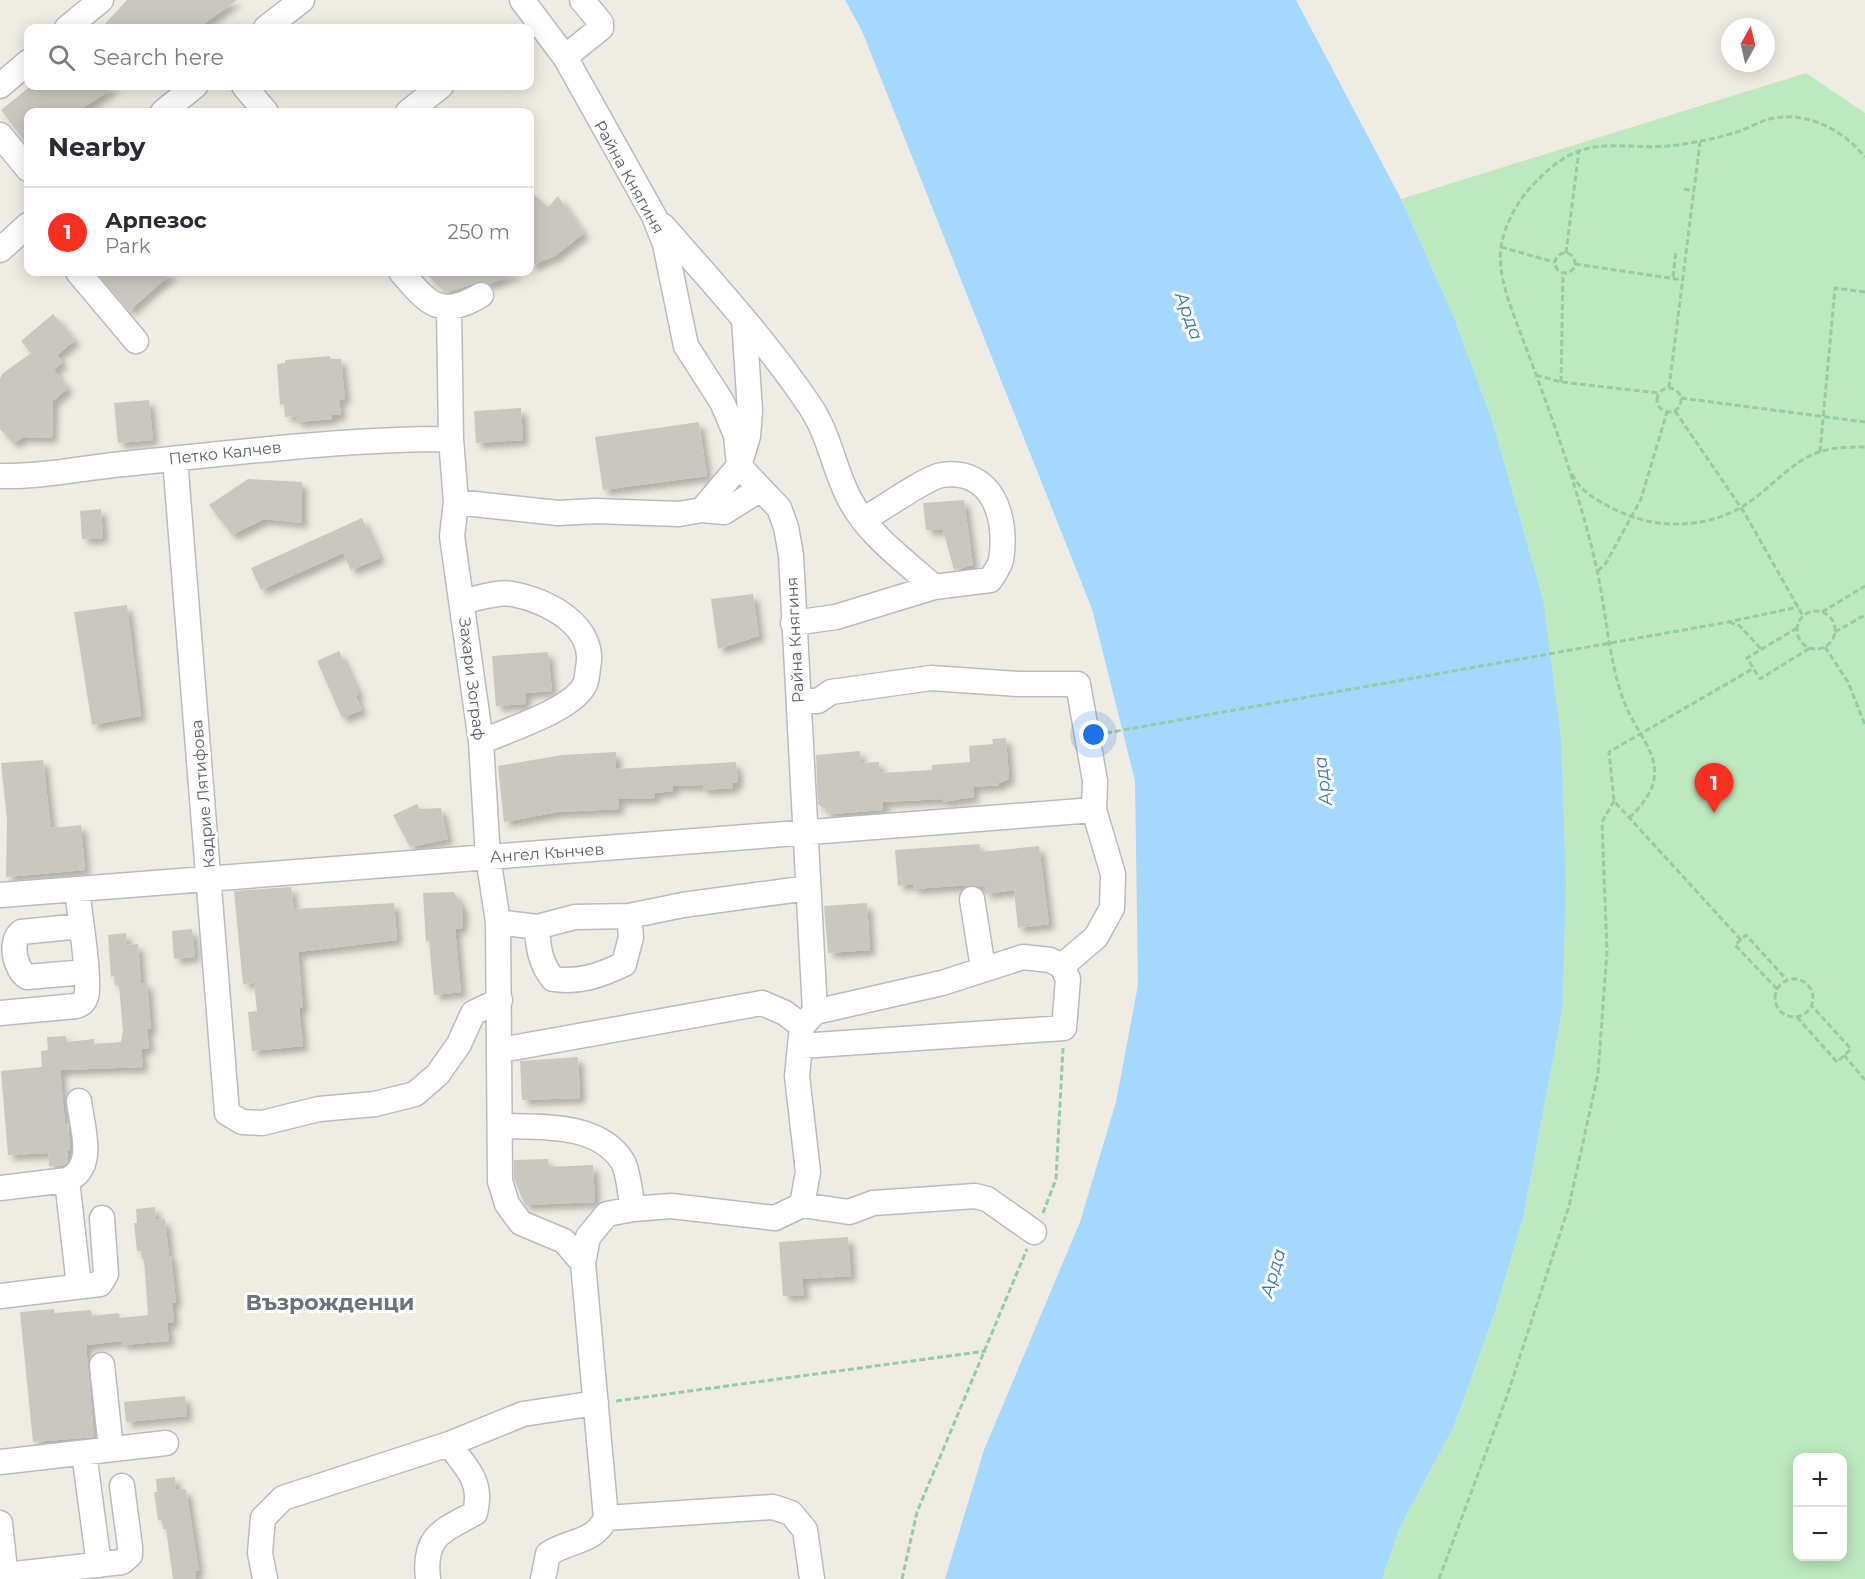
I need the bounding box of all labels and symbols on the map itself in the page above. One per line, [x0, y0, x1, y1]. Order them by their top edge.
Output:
north arrow [1721, 18, 1775, 72]
street label: Райна Княгиня [590, 117, 668, 237]
water label: Арда [1170, 288, 1208, 343]
street label: Петко Калчев [168, 438, 282, 468]
street label: Райна Княгиня [782, 576, 808, 704]
street label: Захари Зограф [455, 617, 489, 741]
street label: Кадрие Лятифова [187, 719, 219, 869]
your location [1079, 720, 1108, 749]
water label: Арда [1309, 755, 1337, 808]
pin: 1 [1694, 764, 1734, 813]
street label: Ангел Кънчев [489, 840, 605, 866]
water label: Арда [1255, 1246, 1290, 1301]
district label: Възрожденци [246, 1289, 414, 1316]

